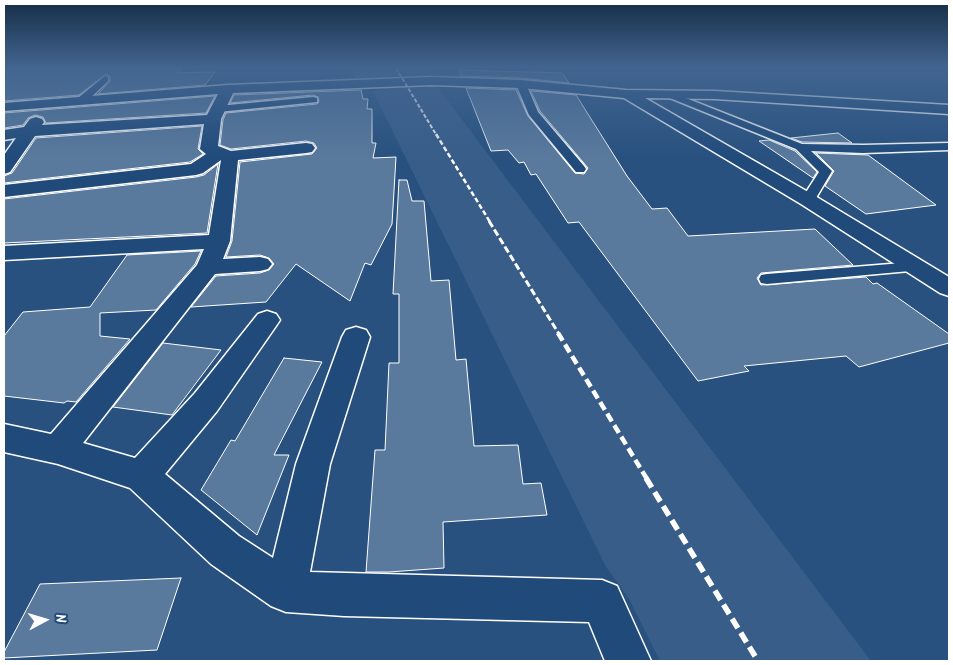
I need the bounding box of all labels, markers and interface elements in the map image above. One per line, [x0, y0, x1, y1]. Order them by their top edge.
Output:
north arrow [20, 595, 70, 645]
text: N [49, 613, 71, 624]

